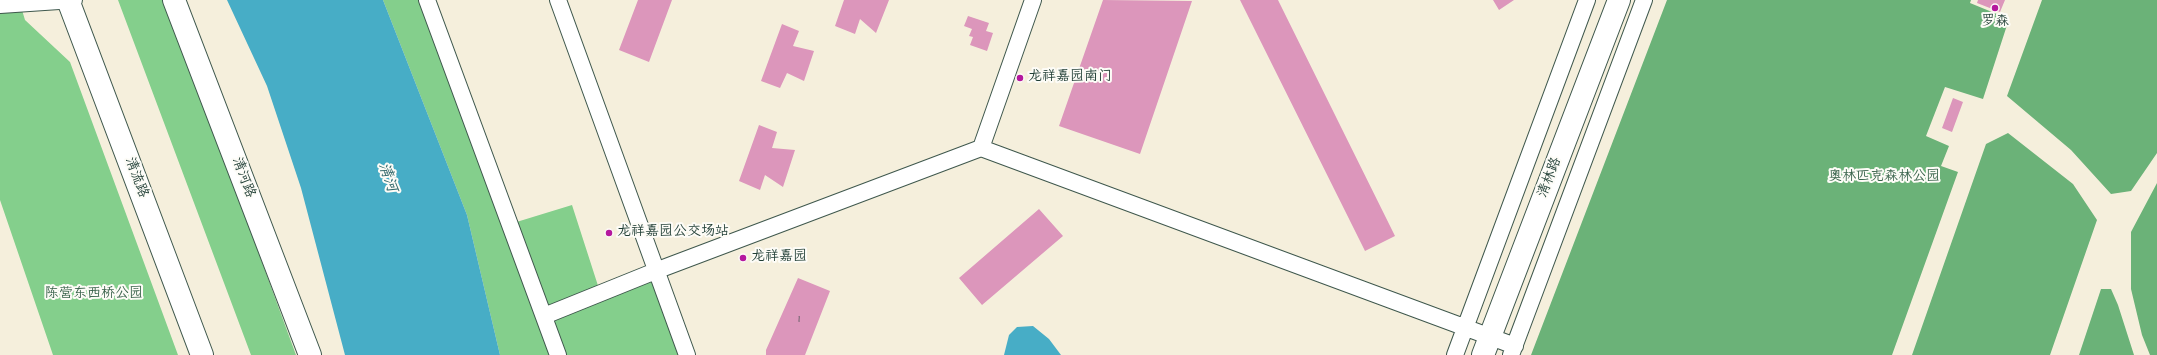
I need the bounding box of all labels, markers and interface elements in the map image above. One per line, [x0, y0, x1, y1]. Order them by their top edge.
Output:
marker: 罗森 [1990, 3, 2000, 13]
place label: 罗森 [1981, 15, 2009, 31]
place label: 龙祥嘉园南门 [1028, 70, 1112, 86]
marker: 龙祥嘉园南门 [1015, 73, 1025, 83]
street label: 清流路 [120, 155, 150, 201]
street label: 清河路 [227, 155, 257, 201]
street label: 清林路 [1536, 155, 1566, 201]
water label: 清河 [372, 161, 400, 195]
park label: 奥林匹克森林公园 [1828, 170, 1940, 186]
place label: 龙祥嘉园公交场站 [617, 225, 729, 241]
marker: 龙祥嘉园公交场站 [604, 228, 614, 238]
place label: 龙祥嘉园 [751, 250, 807, 266]
marker: 龙祥嘉园 [738, 253, 748, 263]
park label: 陈营东西桥公园 [45, 287, 143, 303]
house number: 1 [798, 313, 800, 327]

